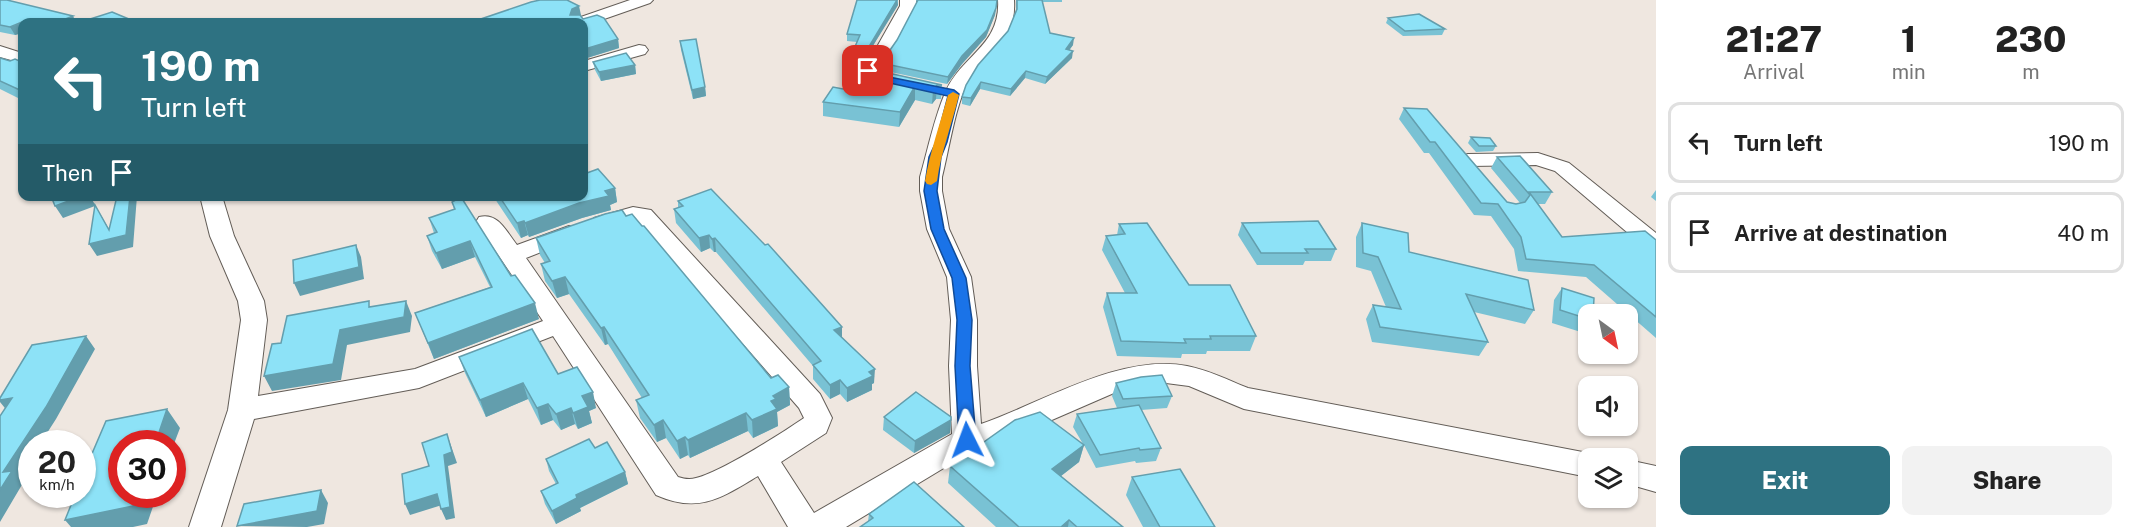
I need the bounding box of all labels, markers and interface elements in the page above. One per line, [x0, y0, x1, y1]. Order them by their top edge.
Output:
text: 21:27 [1725, 18, 1822, 60]
text: 1 [1901, 18, 1916, 60]
text: 230 [1995, 18, 2067, 60]
text: 190 m [141, 41, 261, 90]
icon: left [42, 42, 120, 120]
pin [842, 45, 893, 96]
icon: arrive [851, 54, 884, 87]
text: Arrival [1743, 60, 1805, 84]
text: min [1892, 60, 1926, 84]
text: m [2022, 60, 2039, 84]
text: Turn left [141, 91, 247, 123]
icon: left [1683, 126, 1716, 159]
text: Turn left [1734, 130, 1823, 156]
text: 190 m [2049, 130, 2109, 156]
icon: arrive [105, 156, 138, 189]
text: Then [42, 160, 93, 186]
icon: arrive [1683, 216, 1716, 249]
text: Arrive at destination [1734, 220, 1947, 246]
text: 40 m [2057, 220, 2109, 246]
north arrow [1578, 304, 1638, 364]
map controls [1578, 304, 1638, 508]
button: sound [1578, 376, 1638, 436]
position arrow [935, 408, 999, 472]
speed limit sign: 30 [108, 430, 186, 508]
text: 20 [38, 444, 76, 480]
button: Exit [1680, 446, 1890, 515]
button: Share [1902, 446, 2112, 515]
button: layers [1578, 448, 1638, 508]
text: km/h [39, 476, 75, 493]

